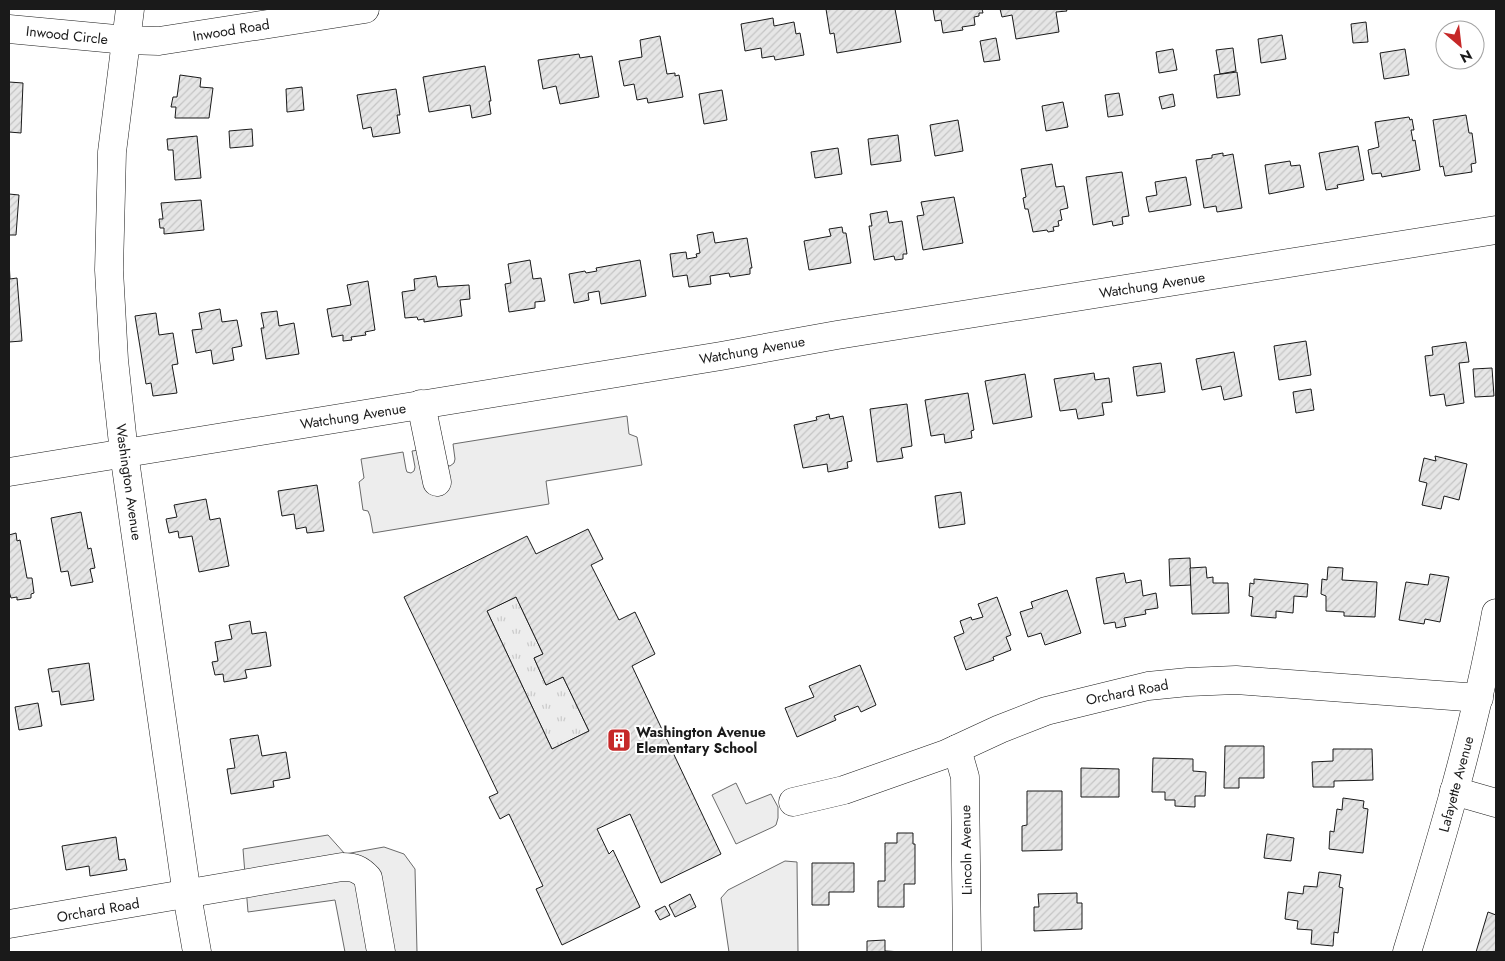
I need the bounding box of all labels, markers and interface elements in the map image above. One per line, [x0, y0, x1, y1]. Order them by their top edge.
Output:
street label: Inwood Road [191, 14, 271, 46]
north arrow [1435, 20, 1485, 70]
street label: Inwood Circle [25, 21, 109, 49]
text: N [1456, 45, 1476, 68]
street label: Watchung Avenue [1098, 267, 1206, 303]
street label: Watchung Avenue [698, 331, 806, 369]
street label: Watchung Avenue [299, 398, 407, 434]
street label: Washington Avenue [111, 423, 147, 541]
street label: Orchard Road [1084, 674, 1170, 710]
place label: Washington Avenue Elementary School [636, 722, 766, 758]
building icon: Washington Avenue Elementary School [606, 727, 632, 753]
street label: Lafayette Avenue [1434, 734, 1478, 834]
street label: Lincoln Avenue [955, 805, 977, 895]
street label: Orchard Road [55, 893, 141, 927]

